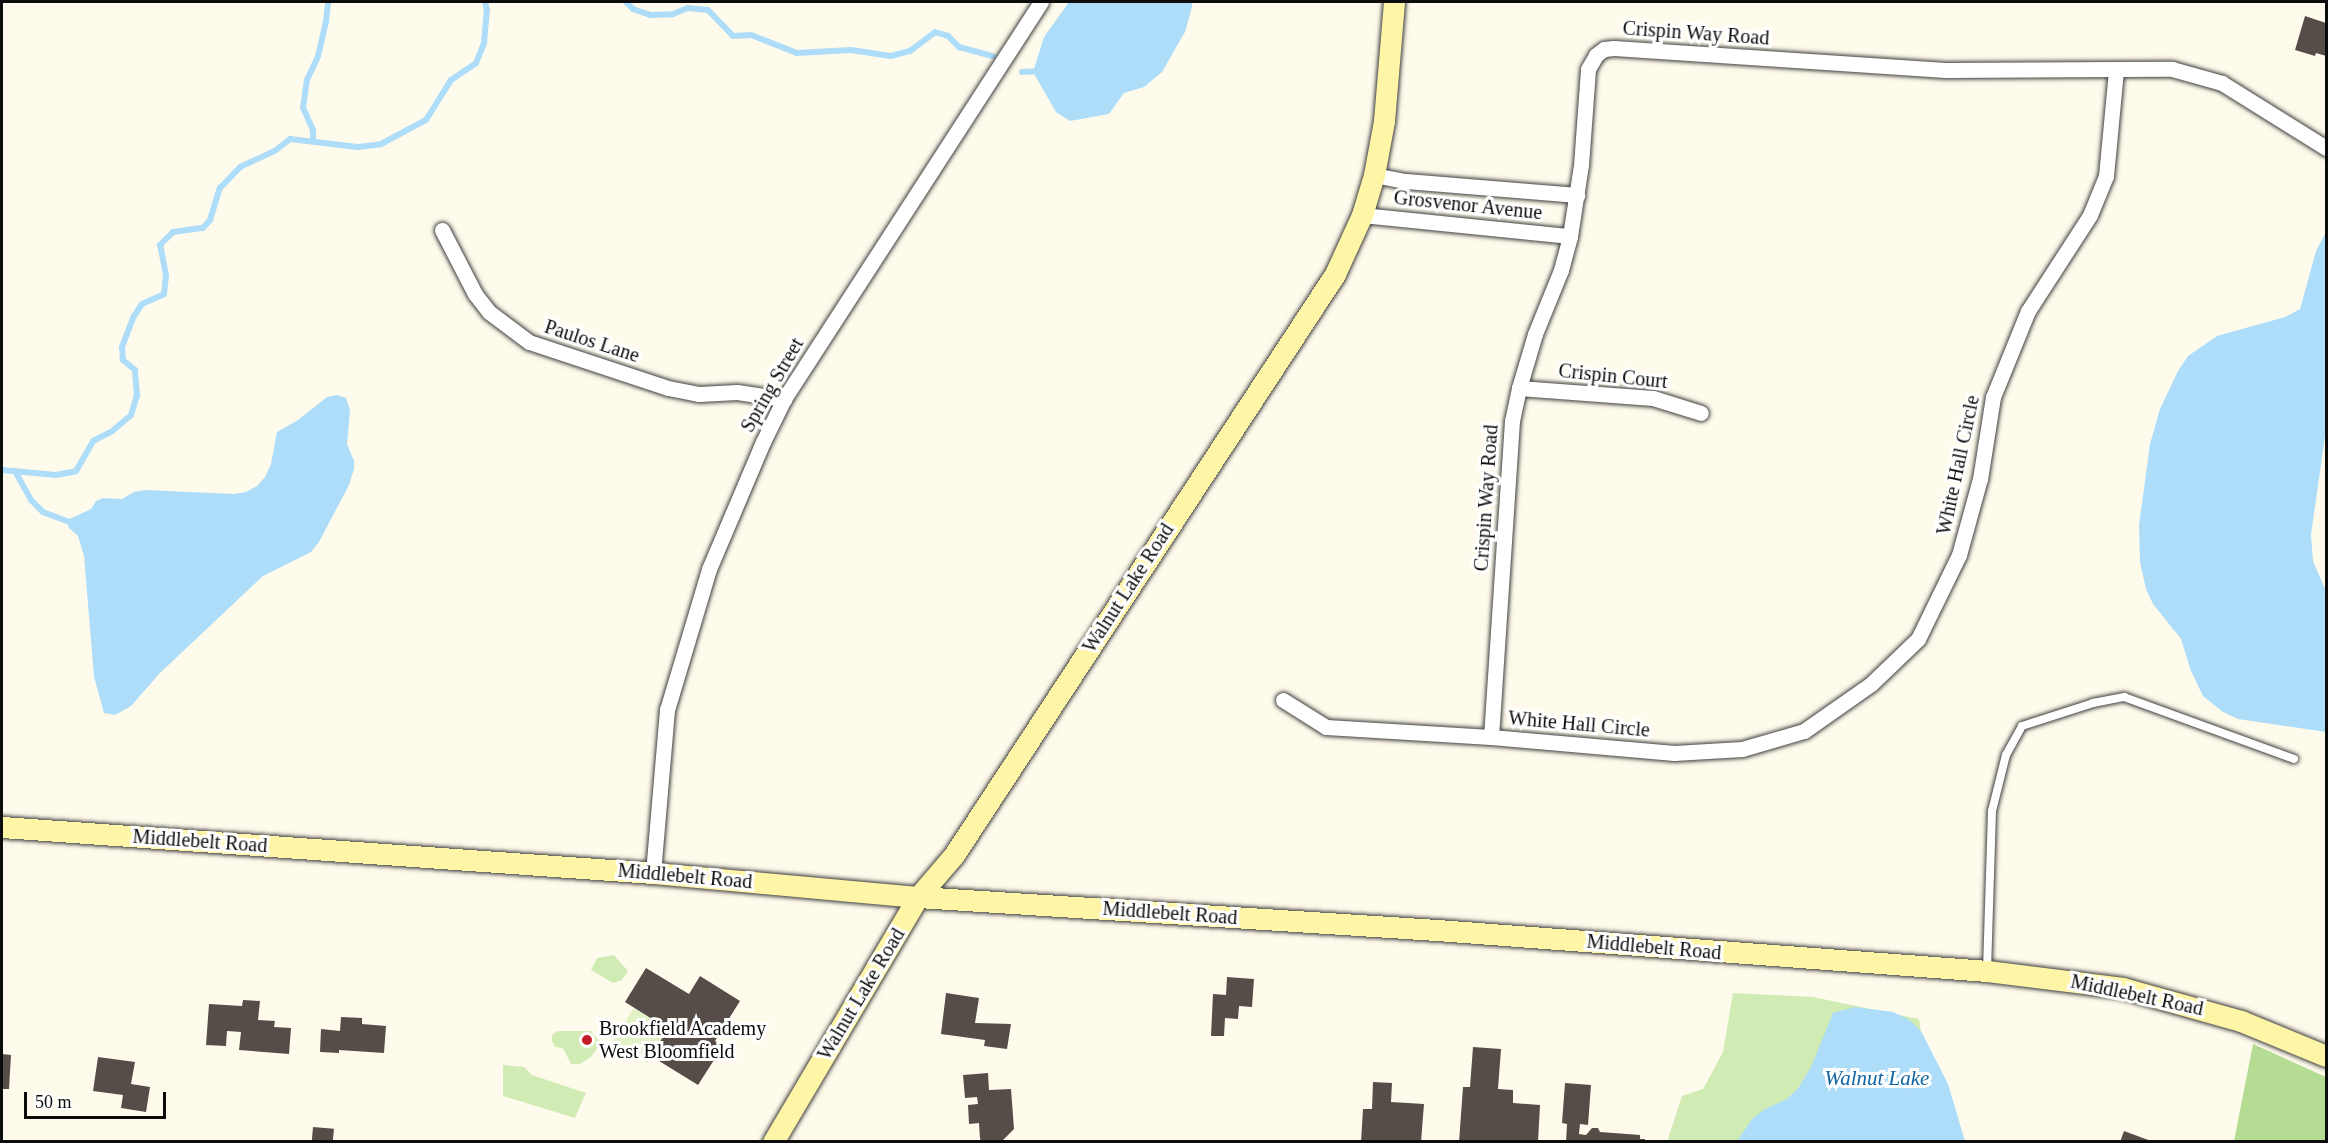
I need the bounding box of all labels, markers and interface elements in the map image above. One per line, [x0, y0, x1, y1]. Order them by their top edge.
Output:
street label: Crispin Way Road [1622, 16, 1770, 50]
street label: Grosvenor Avenue [1392, 185, 1544, 225]
street label: Paulos Lane [542, 314, 642, 368]
street label: Spring Street [735, 334, 809, 436]
street label: Crispin Court [1557, 358, 1669, 394]
street label: White Hall Circle [1931, 393, 1985, 537]
street label: Crispin Way Road [1469, 424, 1503, 572]
street label: Walnut Lake Road [1077, 519, 1179, 657]
street label: White Hall Circle [1507, 706, 1651, 742]
street label: Middlebelt Road [132, 824, 268, 858]
street label: Middlebelt Road [617, 858, 753, 894]
street label: Middlebelt Road [1102, 896, 1238, 930]
street label: Walnut Lake Road [812, 924, 910, 1064]
street label: Middlebelt Road [1586, 929, 1722, 965]
street label: Middlebelt Road [2068, 969, 2206, 1021]
place label: Brookfield Academy West Bloomfield [599, 1016, 767, 1063]
marker: Brookfield Academy West Bloomfield [580, 1033, 594, 1047]
water label: Walnut Lake [1825, 1065, 1929, 1091]
scale bar [27, 1080, 170, 1118]
text: 50 m [35, 1092, 72, 1112]

